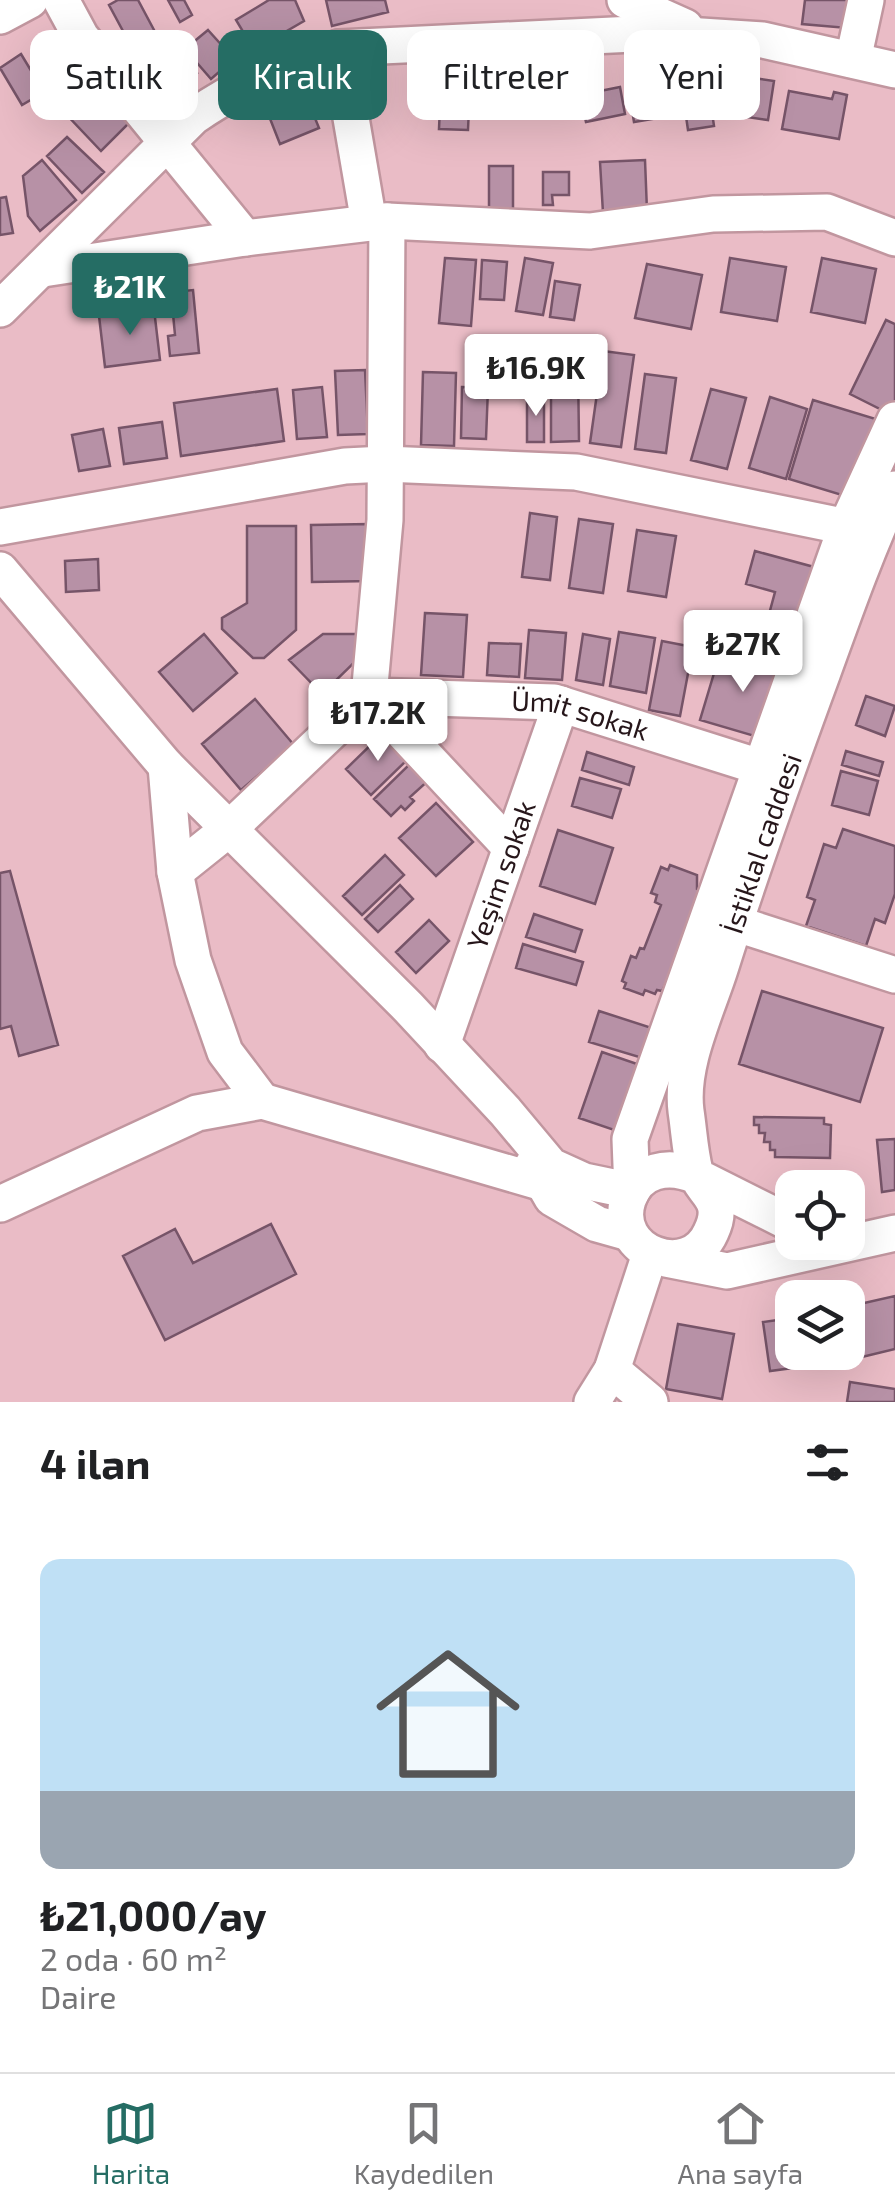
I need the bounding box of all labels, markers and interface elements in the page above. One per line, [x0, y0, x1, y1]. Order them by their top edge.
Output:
chip: Satılık [30, 30, 198, 120]
chip: Kiralık [218, 30, 387, 120]
chip: Filtreler [407, 30, 604, 120]
chip: Yeni [624, 30, 760, 120]
pin: ₺21K [71, 253, 189, 338]
text: ₺21K [94, 266, 166, 304]
pin: ₺16.9K [455, 334, 617, 419]
text: ₺16.9K [487, 347, 585, 385]
pin: ₺27K [684, 610, 802, 695]
text: ₺27K [706, 623, 780, 661]
pin: ₺17.2K [297, 679, 459, 764]
street label: Ümit sokak [511, 683, 653, 747]
text: ₺17.2K [330, 692, 426, 730]
street label: İstiklal caddesi [715, 748, 808, 938]
street label: Yeşim sokak [459, 796, 542, 954]
map controls [775, 1170, 865, 1370]
button: locate [775, 1170, 865, 1260]
button: layers [775, 1280, 865, 1370]
icon: filters [800, 1435, 855, 1490]
text: 4 ilan [40, 1437, 150, 1487]
icon: home [358, 1624, 538, 1804]
text: ₺21,000/ay [40, 1889, 266, 1939]
text: 2 oda · 60 m² [40, 1939, 227, 1977]
text: Daire [40, 1977, 116, 2015]
tab: Harita [92, 2096, 170, 2190]
tab: Kaydedilen [354, 2096, 494, 2190]
tab: Ana sayfa [677, 2096, 803, 2190]

